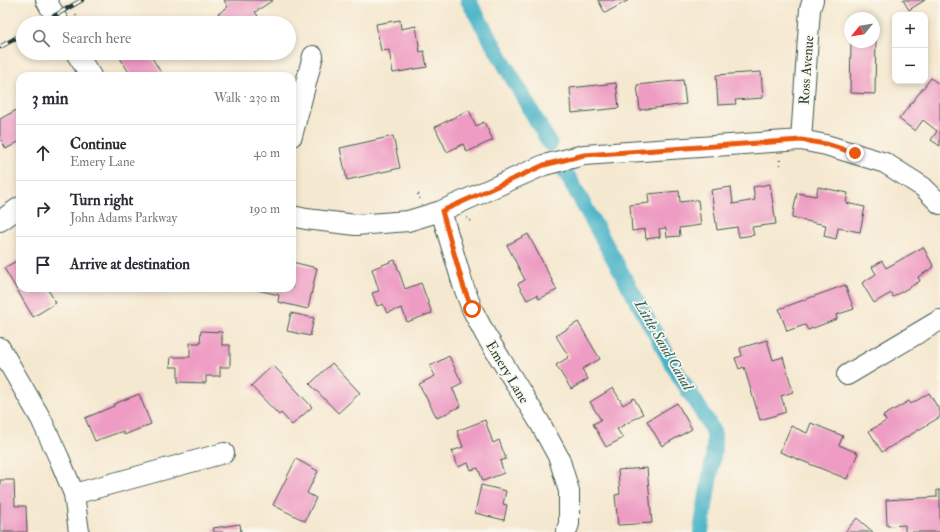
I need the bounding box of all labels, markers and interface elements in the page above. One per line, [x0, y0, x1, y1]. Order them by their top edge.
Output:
north arrow [844, 12, 880, 48]
map controls [892, 12, 928, 84]
button: + [892, 12, 928, 48]
search box [16, 16, 296, 60]
icon: search [30, 27, 52, 49]
text: Search here [62, 29, 131, 48]
street label: Ross Avenue [796, 35, 817, 105]
button: − [892, 48, 928, 84]
text: 3 min [32, 88, 69, 109]
text: Walk · 230 m [214, 90, 280, 106]
text: Continue [70, 135, 126, 154]
icon: ahead [32, 142, 54, 164]
route end [846, 144, 864, 162]
text: 40 m [254, 145, 280, 161]
text: Emery Lane [70, 154, 135, 170]
text: Turn right [70, 191, 133, 210]
icon: right [32, 198, 54, 220]
text: 190 m [249, 201, 280, 217]
text: John Adams Parkway [70, 210, 177, 226]
icon: arrive [32, 254, 54, 276]
text: Arrive at destination [70, 255, 190, 274]
water label: Little Sand Canal [629, 296, 698, 395]
route start [463, 300, 481, 318]
street label: Emery Lane [481, 338, 533, 407]

